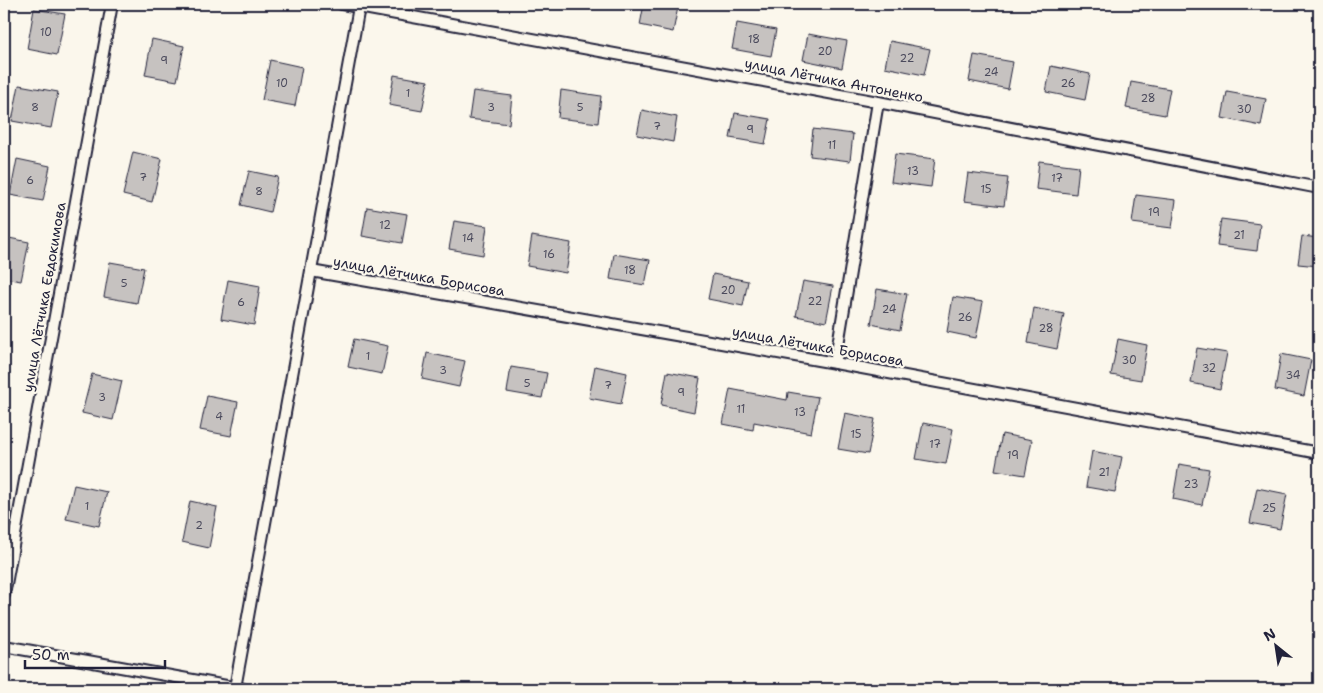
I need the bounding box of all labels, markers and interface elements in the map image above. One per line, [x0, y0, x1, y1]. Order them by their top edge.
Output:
house number: 10 [40, 25, 52, 40]
house number: 18 [748, 32, 760, 47]
house number: 20 [817, 44, 833, 59]
house number: 22 [900, 51, 914, 66]
house number: 9 [160, 53, 168, 68]
street label: улица Лётчика Антоненко [743, 54, 925, 106]
house number: 24 [984, 65, 999, 80]
house number: 10 [276, 76, 288, 91]
house number: 26 [1061, 76, 1075, 91]
house number: 1 [406, 86, 410, 101]
house number: 28 [1140, 91, 1156, 106]
house number: 8 [31, 100, 39, 115]
house number: 3 [487, 100, 495, 115]
house number: 5 [577, 100, 584, 115]
house number: 30 [1236, 102, 1252, 117]
house number: 7 [653, 119, 661, 134]
house number: 9 [746, 122, 754, 137]
house number: 11 [828, 138, 836, 153]
house number: 13 [907, 164, 919, 179]
house number: 7 [139, 170, 147, 185]
house number: 17 [1051, 171, 1063, 186]
house number: 6 [26, 173, 34, 188]
house number: 15 [980, 182, 992, 197]
house number: 8 [255, 184, 263, 199]
street label: улица Лётчика Евдокимова [18, 200, 70, 393]
house number: 19 [1148, 205, 1160, 220]
house number: 12 [379, 218, 391, 233]
house number: 21 [1233, 228, 1245, 243]
house number: 14 [462, 231, 474, 246]
house number: 16 [543, 247, 555, 262]
street label: улица Лётчика Борисова [332, 252, 506, 300]
house number: 18 [624, 263, 636, 278]
house number: 5 [121, 276, 128, 291]
house number: 20 [720, 283, 736, 298]
house number: 22 [808, 294, 822, 309]
house number: 6 [237, 295, 245, 310]
house number: 24 [882, 302, 897, 317]
house number: 26 [958, 310, 972, 325]
house number: 28 [1038, 321, 1054, 336]
street label: улица Лётчика Борисова [731, 322, 905, 370]
house number: 1 [366, 349, 370, 364]
house number: 30 [1121, 353, 1137, 368]
house number: 32 [1202, 361, 1216, 376]
house number: 3 [439, 363, 447, 378]
house number: 34 [1286, 368, 1301, 383]
house number: 5 [524, 376, 531, 391]
house number: 7 [604, 378, 612, 393]
house number: 9 [677, 385, 685, 400]
house number: 3 [98, 390, 106, 405]
house number: 11 [737, 402, 745, 417]
house number: 13 [794, 405, 806, 420]
house number: 4 [215, 409, 223, 424]
house number: 15 [850, 427, 862, 442]
house number: 17 [929, 437, 941, 452]
house number: 19 [1007, 448, 1019, 463]
house number: 21 [1098, 465, 1110, 480]
house number: 23 [1184, 477, 1198, 492]
house number: 1 [85, 499, 89, 514]
house number: 25 [1262, 501, 1276, 516]
house number: 2 [195, 518, 203, 533]
north arrow [1250, 620, 1300, 670]
text: N [1260, 624, 1279, 645]
scale bar [25, 638, 165, 670]
text: 50 m [32, 645, 70, 665]

